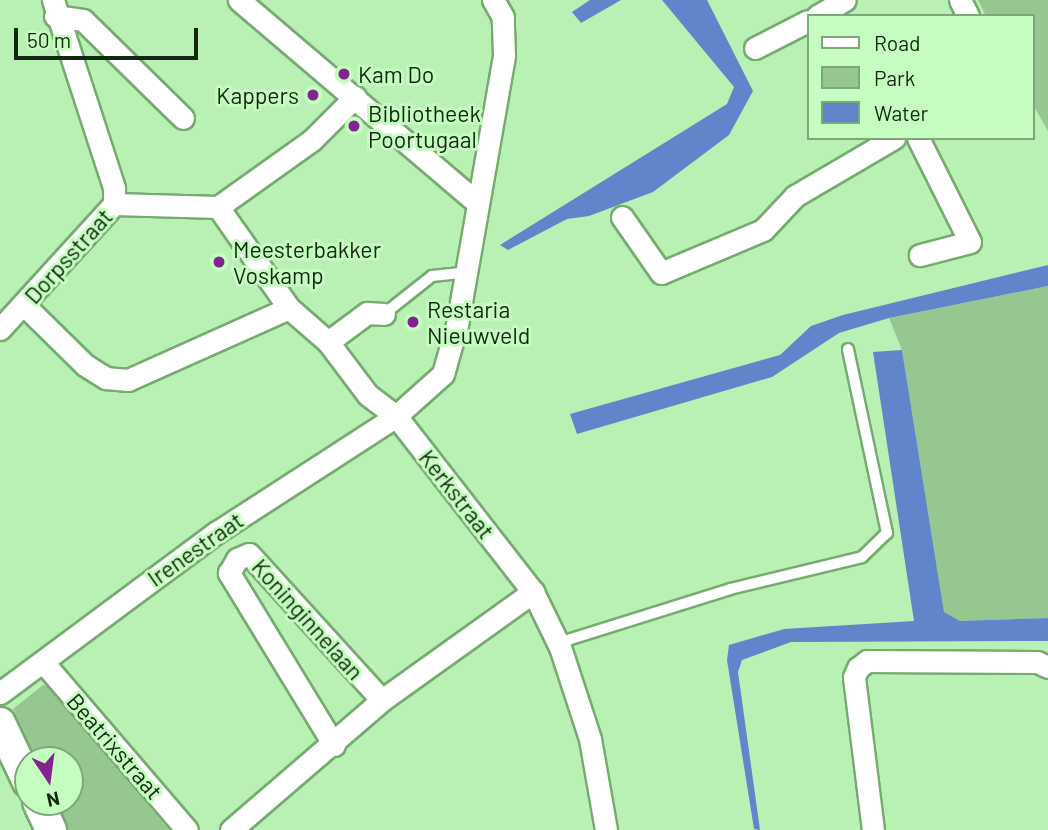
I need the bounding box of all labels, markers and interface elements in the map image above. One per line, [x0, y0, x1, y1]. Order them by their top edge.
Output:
scale bar [18, 14, 201, 58]
legend [806, 14, 1034, 140]
text: 50 m [27, 27, 71, 52]
text: Road [874, 30, 920, 55]
place label: Kam Do [358, 60, 434, 88]
text: Park [874, 65, 915, 90]
marker: Kam Do [336, 66, 352, 82]
place label: Kappers [216, 81, 299, 109]
marker: Kappers [305, 87, 321, 103]
place label: Bibliotheek Poortugaal [368, 99, 481, 153]
text: Water [874, 100, 928, 125]
marker: Bibliotheek Poortugaal [346, 118, 362, 134]
street label: Dorpsstraat [18, 203, 118, 309]
place label: Meesterbakker Voskamp [233, 235, 381, 289]
marker: Meesterbakker Voskamp [211, 254, 227, 270]
place label: Restaria Nieuwveld [427, 295, 530, 349]
marker: Restaria Nieuwveld [405, 314, 421, 330]
street label: Kerkstraat [414, 444, 500, 544]
street label: Irenestraat [142, 506, 248, 592]
street label: Koninginnelaan [247, 553, 369, 685]
street label: Beatrixstraat [62, 687, 168, 805]
north arrow [14, 746, 84, 816]
text: N [45, 787, 62, 813]

